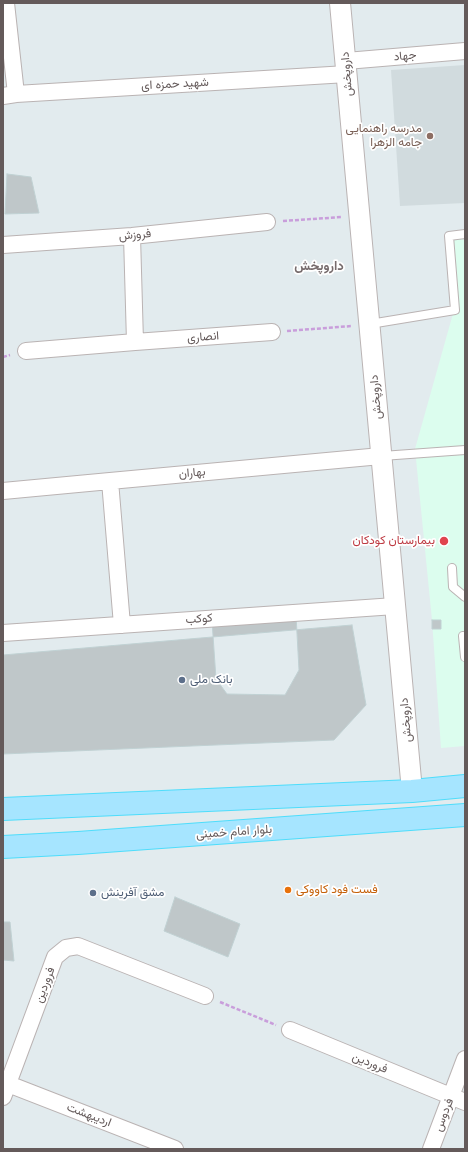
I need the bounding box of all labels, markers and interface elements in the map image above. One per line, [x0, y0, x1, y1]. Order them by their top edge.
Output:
street label: جهاد [393, 48, 417, 64]
street label: داروپخش [338, 51, 356, 97]
street label: شهید حمزه ای [141, 75, 209, 93]
place label: مدرسه راهنمایی جامه الزهرا [346, 122, 422, 150]
marker: مدرسه راهنمایی جامه الزهرا [425, 131, 435, 141]
street label: فروزش [118, 226, 152, 244]
district label: داروپخش [294, 258, 344, 274]
street label: انصاری [186, 329, 220, 345]
street label: داروپخش [367, 374, 385, 420]
street label: بهاران [178, 465, 206, 481]
place label: بیمارستان کودکان [353, 534, 435, 548]
marker: بیمارستان کودکان [438, 535, 450, 547]
street label: کوکب [185, 611, 213, 627]
place label: بانک ملی [190, 673, 233, 687]
marker: بانک ملی [177, 675, 187, 685]
street label: داروپخش [397, 697, 415, 743]
street label: بلوار امام خمینی [195, 822, 273, 842]
place label: فست فود کاووکی [296, 883, 378, 897]
marker: فست فود کاووکی [283, 885, 293, 895]
place label: مشق آفرینش [101, 886, 164, 900]
marker: مشق آفرینش [88, 888, 98, 898]
street label: فروردین [32, 965, 58, 1005]
street label: فروردین [350, 1049, 390, 1077]
street label: فردوس [431, 1096, 457, 1134]
street label: اردیبهشت [65, 1100, 113, 1130]

